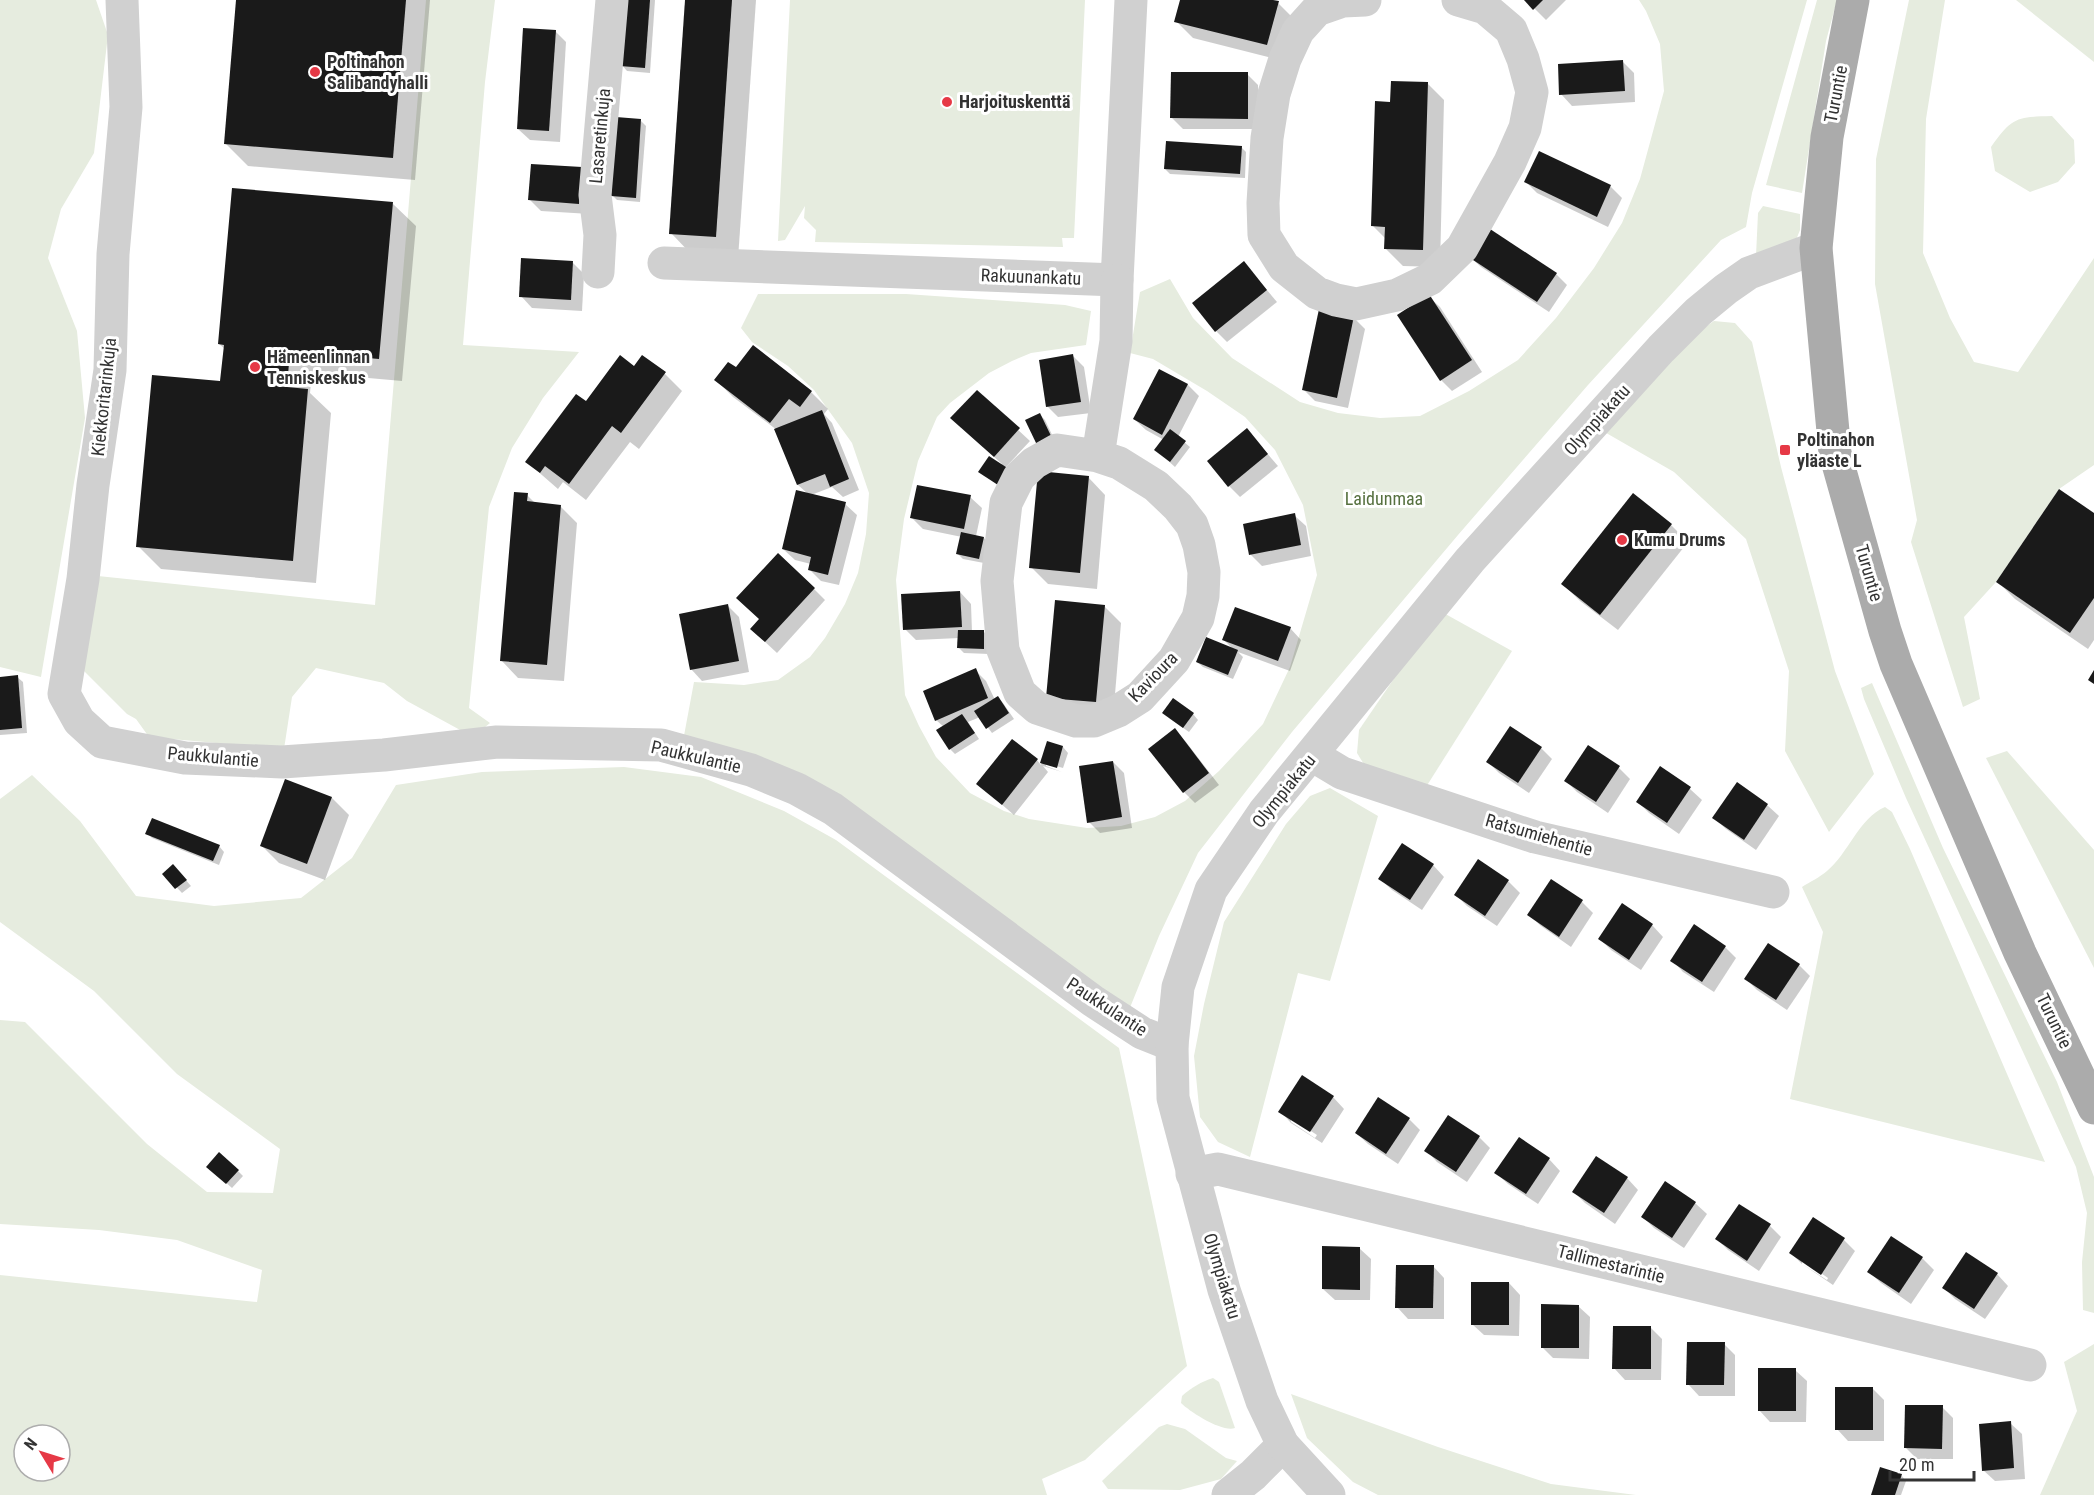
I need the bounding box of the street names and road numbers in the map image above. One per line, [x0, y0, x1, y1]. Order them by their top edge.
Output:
street label: Turuntie [1820, 63, 1851, 124]
street label: Lasaretinkuja [585, 88, 614, 184]
street label: Rakuunankatu [980, 264, 1082, 289]
street label: Kiekkoritarinkuja [87, 337, 120, 457]
street label: Olympiakatu [1559, 380, 1634, 460]
street label: Turuntie [1851, 542, 1888, 604]
street label: Kavioura [1124, 647, 1182, 706]
street label: Paukkulantie [649, 736, 743, 777]
street label: Paukkulantie [167, 742, 260, 771]
street label: Olympiakatu [1248, 750, 1320, 832]
street label: Ratsumiehentie [1483, 809, 1595, 860]
street label: Paukkulantie [1063, 973, 1151, 1040]
street label: Turuntie [2032, 990, 2077, 1051]
street label: Olympiakatu [1200, 1231, 1245, 1321]
street label: Tallimestarintie [1555, 1240, 1667, 1287]

